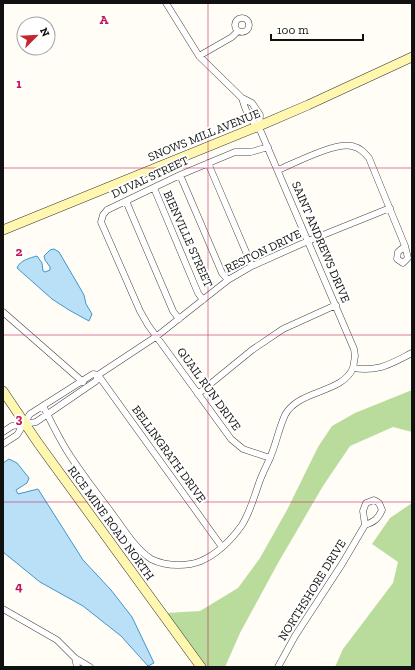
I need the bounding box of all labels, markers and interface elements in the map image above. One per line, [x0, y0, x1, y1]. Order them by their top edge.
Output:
text: A [100, 12, 109, 27]
north arrow [16, 16, 56, 56]
scale bar [271, 16, 363, 42]
text: 100 m [277, 23, 309, 37]
text: N [37, 26, 53, 39]
text: 1 [16, 76, 22, 91]
street label: SNOWS MILL AVENUE [146, 106, 262, 164]
street label: DUVAL STREET [109, 153, 191, 201]
street label: SAINT ANDREWS DRIVE [289, 179, 353, 305]
street label: BIENVILLE STREET [160, 188, 216, 290]
street label: RESTON DRIVE [223, 227, 303, 275]
text: 2 [16, 244, 23, 259]
street label: QUAIL RUN DRIVE [174, 345, 244, 433]
street label: BELLINGRATH DRIVE [129, 403, 209, 505]
text: 3 [16, 411, 23, 426]
street label: RICE MINE ROAD NORTH [65, 463, 157, 583]
street label: NORTHSHORE DRIVE [275, 537, 349, 643]
text: 4 [15, 579, 23, 594]

